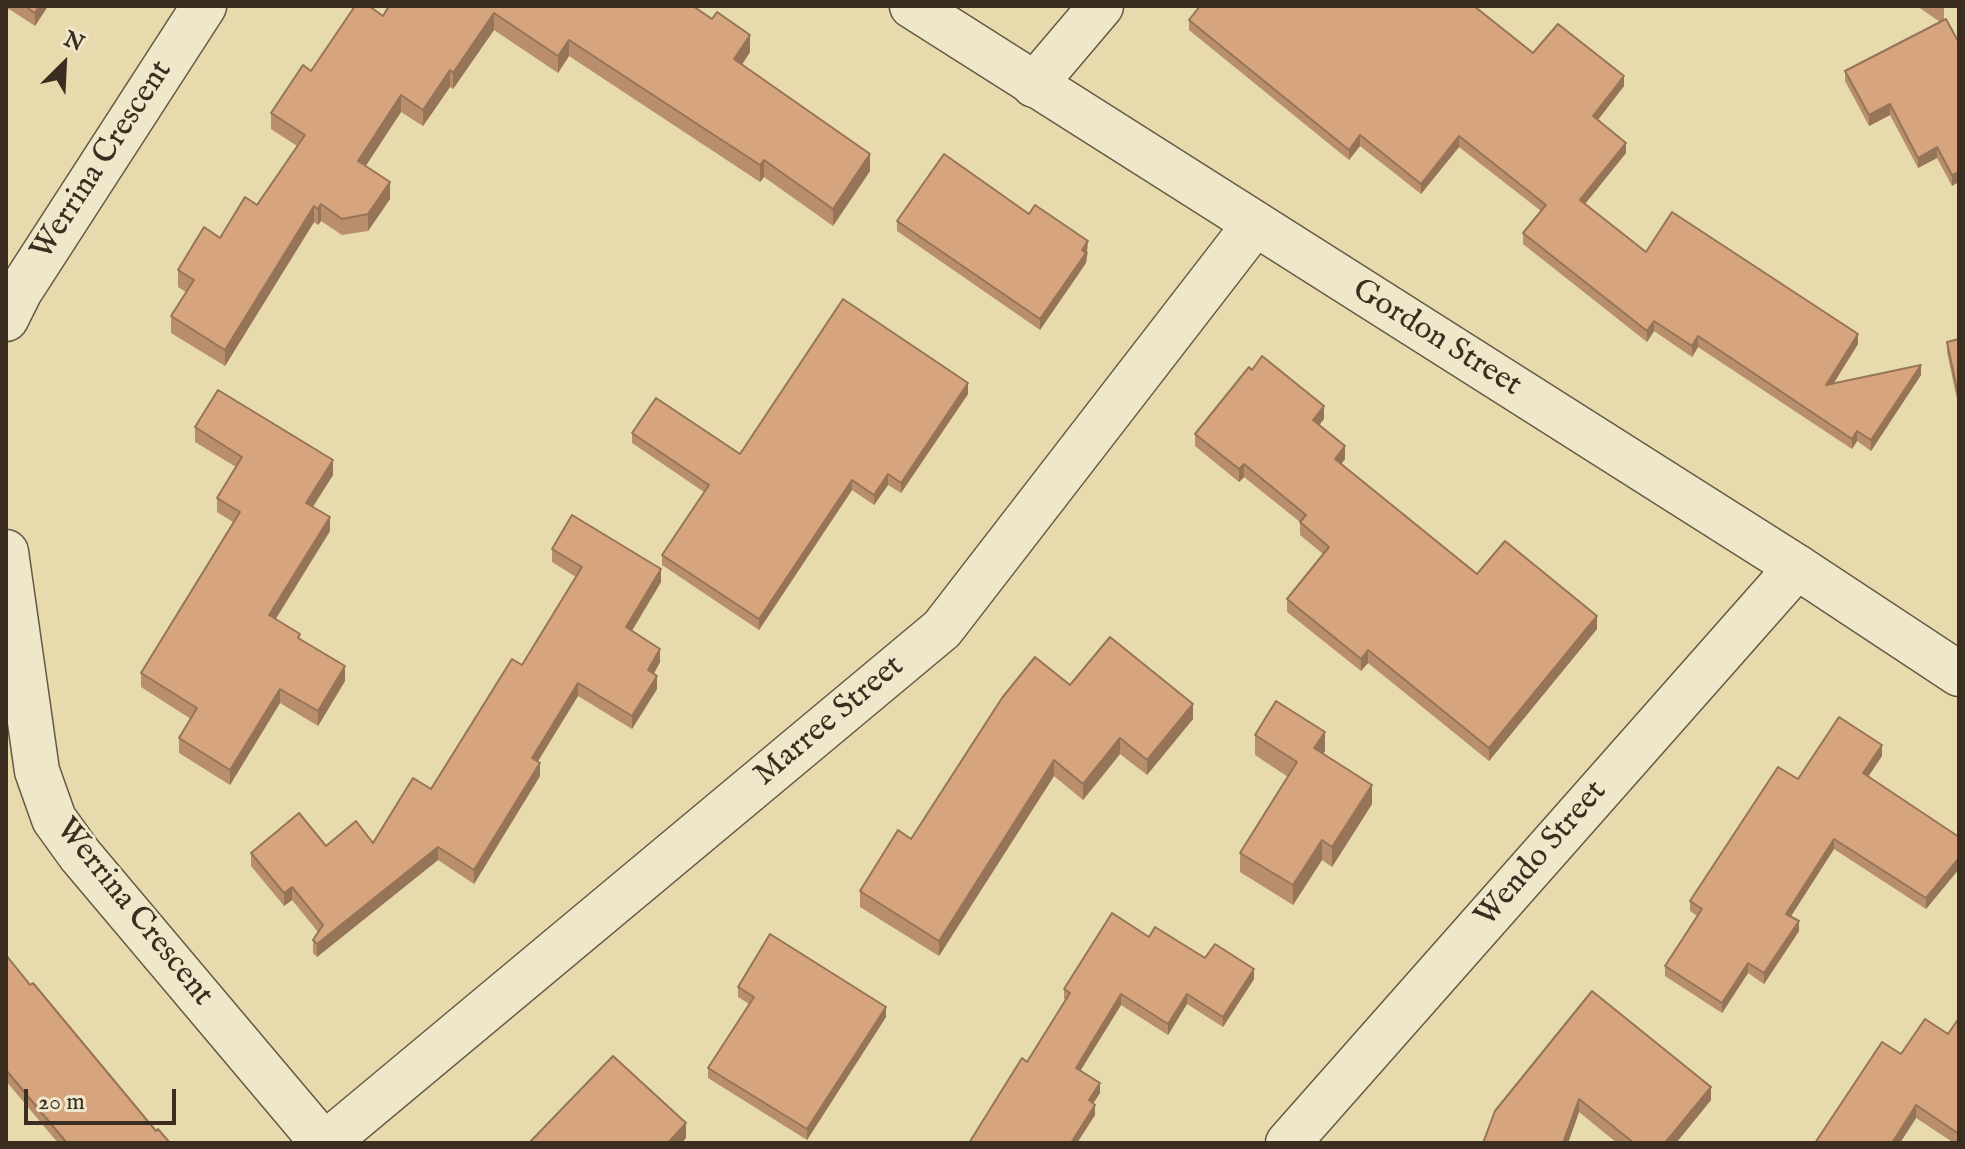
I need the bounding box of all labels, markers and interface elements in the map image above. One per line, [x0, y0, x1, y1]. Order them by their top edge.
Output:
north arrow [24, 24, 104, 104]
text: N [59, 25, 88, 59]
street label: Werrina Crescent [24, 54, 182, 268]
street label: Gordon Street [1344, 272, 1528, 406]
street label: Marree Street [747, 648, 913, 796]
street label: Wendo Street [1468, 774, 1616, 936]
street label: Werrina Crescent [46, 811, 220, 1015]
scale bar [28, 1073, 180, 1123]
text: 20 m [38, 1087, 85, 1118]

